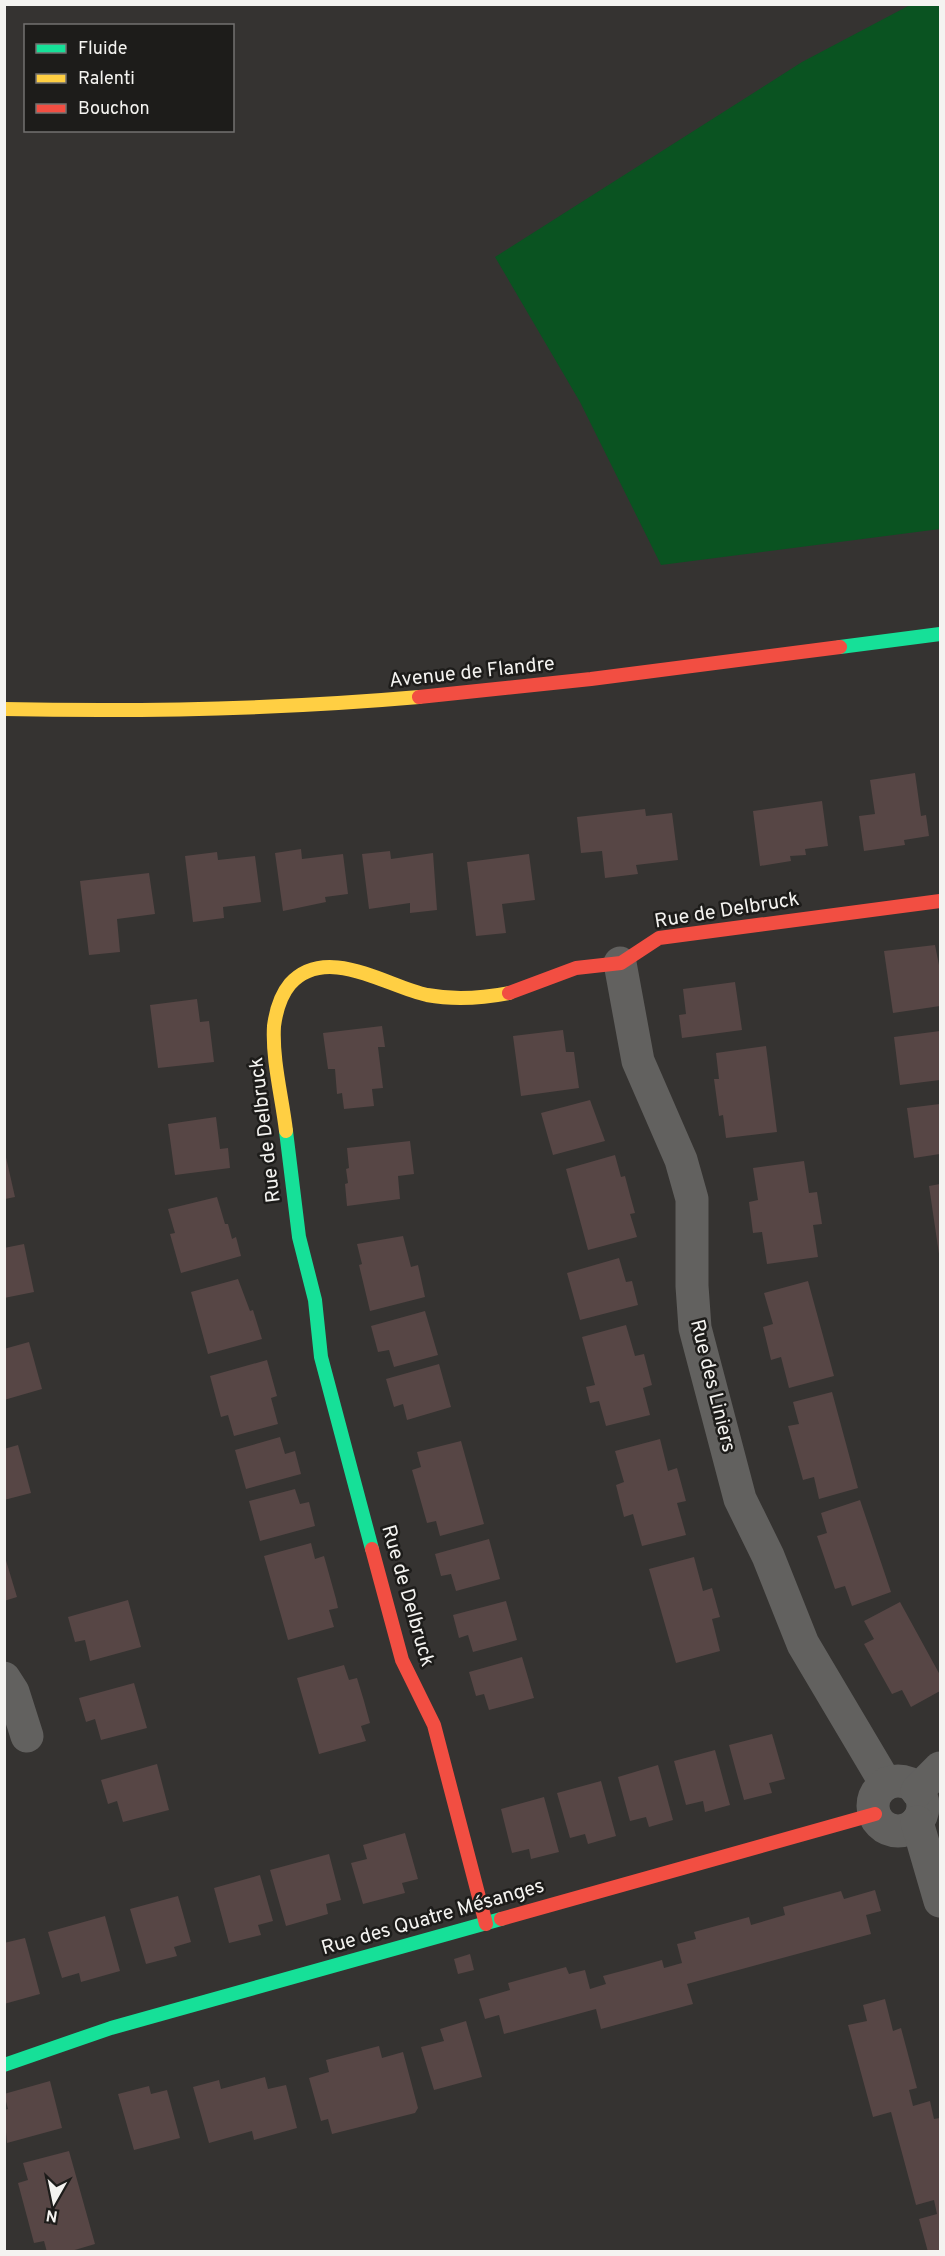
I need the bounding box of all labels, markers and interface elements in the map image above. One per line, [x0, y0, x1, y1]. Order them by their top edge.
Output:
legend [24, 24, 234, 132]
text: Fluide [78, 38, 127, 61]
text: Ralenti [78, 68, 135, 91]
text: Bouchon [78, 98, 150, 121]
street label: Avenue de Flandre [388, 651, 556, 695]
street label: Rue de Delbruck [653, 887, 801, 935]
street label: Rue de Delbruck [244, 1056, 288, 1204]
street label: Rue des Liniers [683, 1317, 741, 1455]
street label: Rue de Delbruck [374, 1522, 440, 1670]
street label: Rue des Quatre Mésanges [319, 1874, 547, 1962]
north arrow [24, 2172, 84, 2232]
text: N [45, 2204, 59, 2226]

